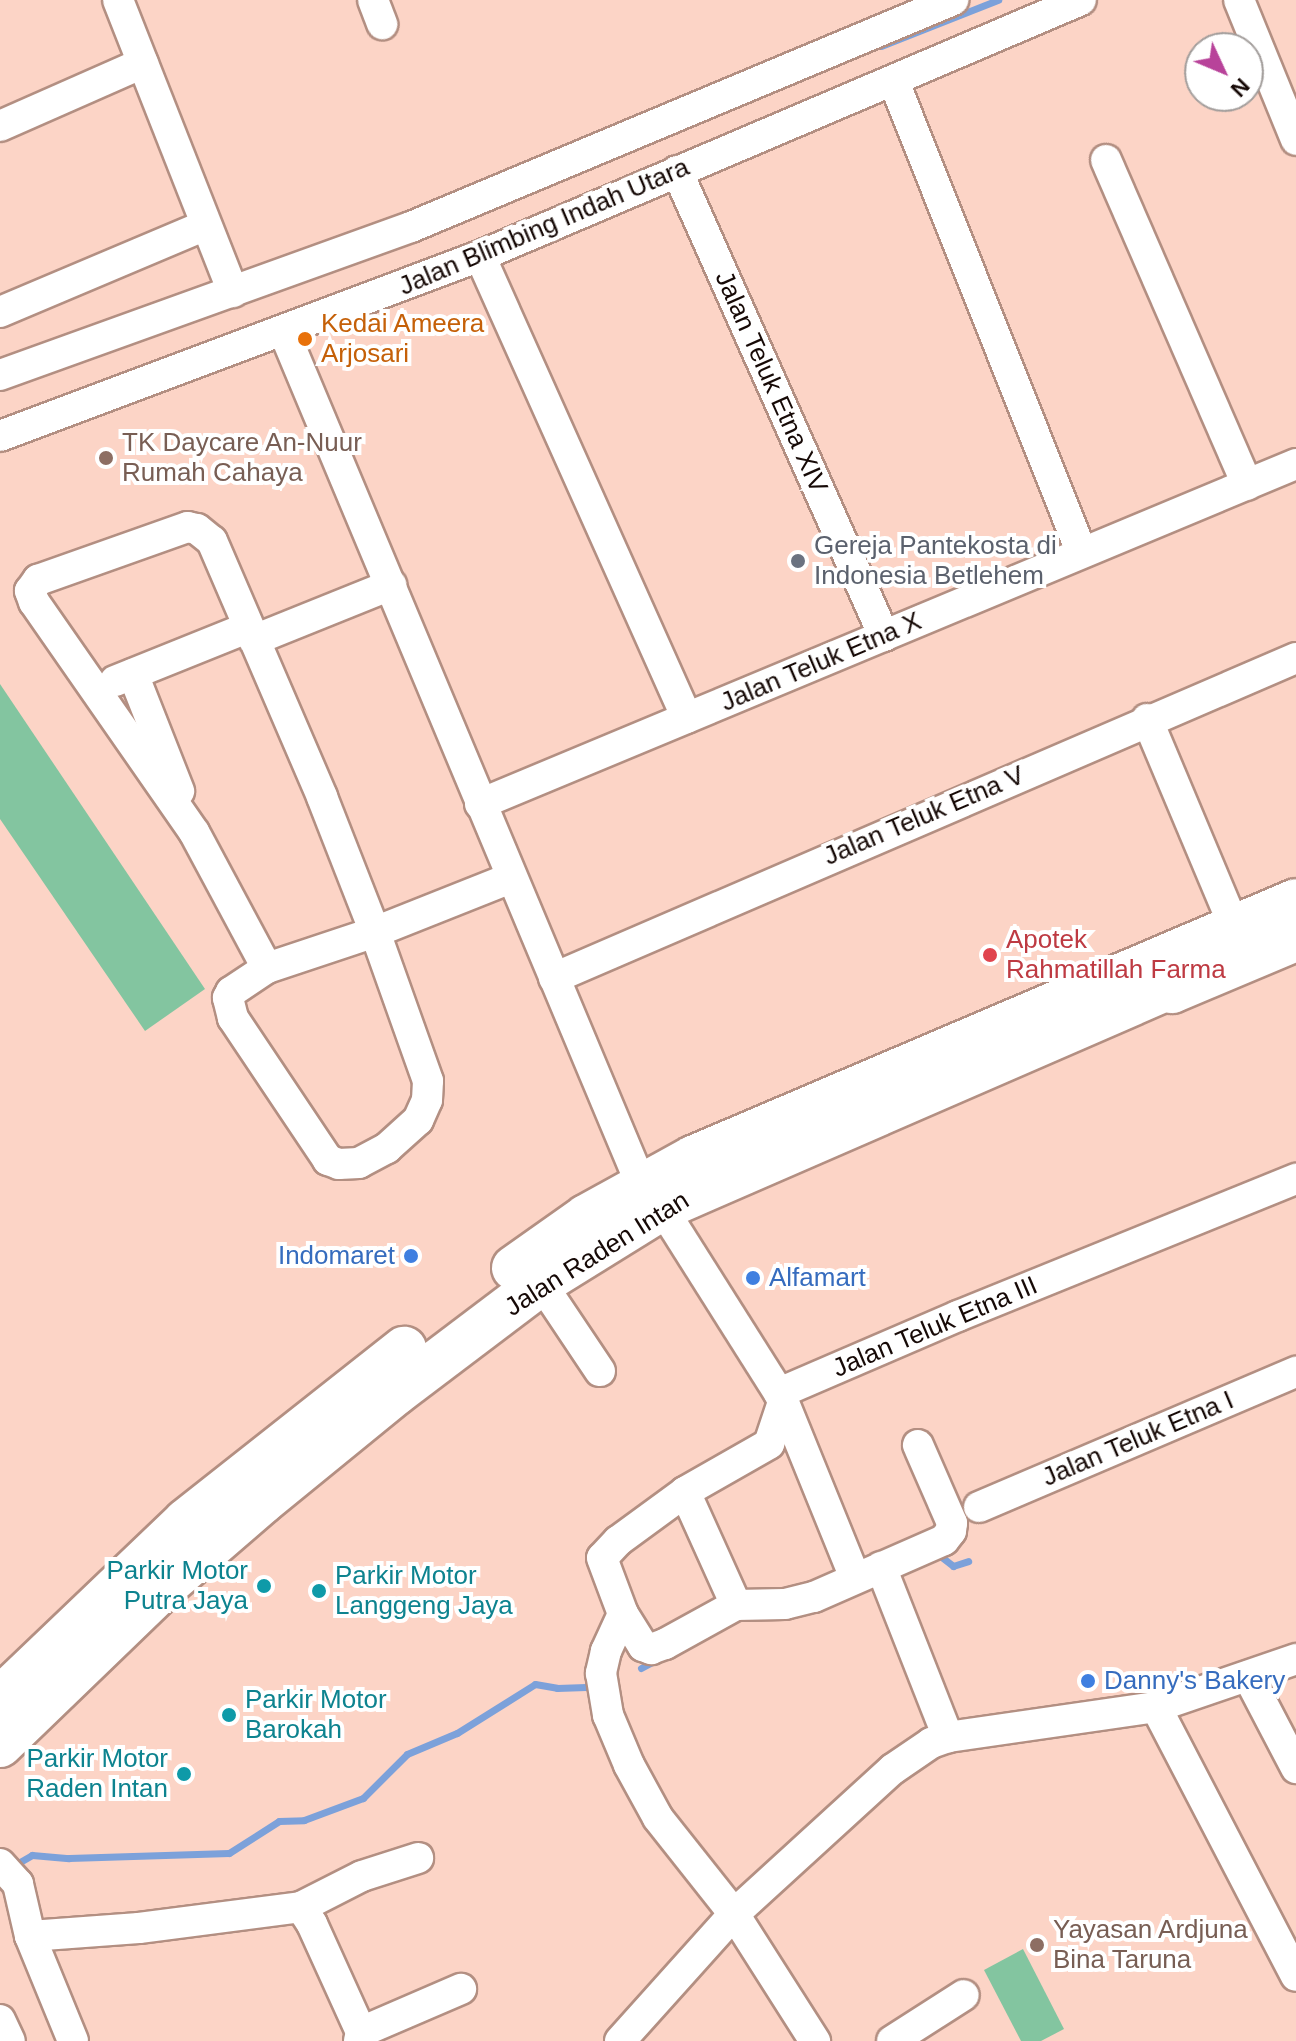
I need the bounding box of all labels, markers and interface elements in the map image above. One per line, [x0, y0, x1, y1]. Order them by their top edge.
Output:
north arrow [1184, 32, 1264, 112]
text: N [1226, 73, 1255, 102]
street label: Jalan Blimbing Indah Utara [394, 152, 694, 302]
street label: Jalan Teluk Etna XIV [708, 266, 834, 498]
place label: Kedai Ameera Arjosari [321, 308, 486, 370]
marker: Kedai Ameera Arjosari [296, 330, 314, 348]
place label: TK Daycare An-Nuur Rumah Cahaya [122, 427, 363, 488]
marker: TK Daycare An-Nuur Rumah Cahaya [97, 449, 115, 467]
place label: Gereja Pantekosta di Indonesia Betlehem [814, 530, 1057, 592]
marker: Gereja Pantekosta di Indonesia Betlehem [789, 552, 807, 570]
street label: Jalan Teluk Etna X [716, 606, 926, 718]
street label: Jalan Teluk Etna V [819, 760, 1029, 872]
place label: Apotek Rahmatillah Farma [1006, 924, 1226, 986]
marker: Apotek Rahmatillah Farma [981, 946, 999, 964]
street label: Jalan Raden Intan [499, 1185, 695, 1323]
place label: Indomaret [278, 1240, 395, 1272]
marker: Indomaret [402, 1247, 420, 1265]
place label: Alfamart [769, 1262, 866, 1294]
marker: Alfamart [744, 1269, 762, 1287]
street label: Jalan Teluk Etna III [828, 1270, 1042, 1384]
street label: Jalan Teluk Etna I [1037, 1385, 1239, 1493]
place label: Parkir Motor Putra Jaya [106, 1555, 248, 1616]
place label: Parkir Motor Langgeng Jaya [335, 1560, 513, 1622]
marker: Parkir Motor Putra Jaya [255, 1577, 273, 1595]
marker: Parkir Motor Langgeng Jaya [310, 1582, 328, 1600]
place label: Danny's Bakery [1104, 1665, 1285, 1697]
marker: Danny's Bakery [1079, 1672, 1097, 1690]
place label: Parkir Motor Barokah [245, 1684, 387, 1746]
marker: Parkir Motor Barokah [220, 1706, 238, 1724]
place label: Parkir Motor Raden Intan [26, 1743, 168, 1804]
marker: Parkir Motor Raden Intan [175, 1765, 193, 1783]
place label: Yayasan Ardjuna Bina Taruna [1053, 1914, 1249, 1976]
marker: Yayasan Ardjuna Bina Taruna [1028, 1936, 1046, 1954]

